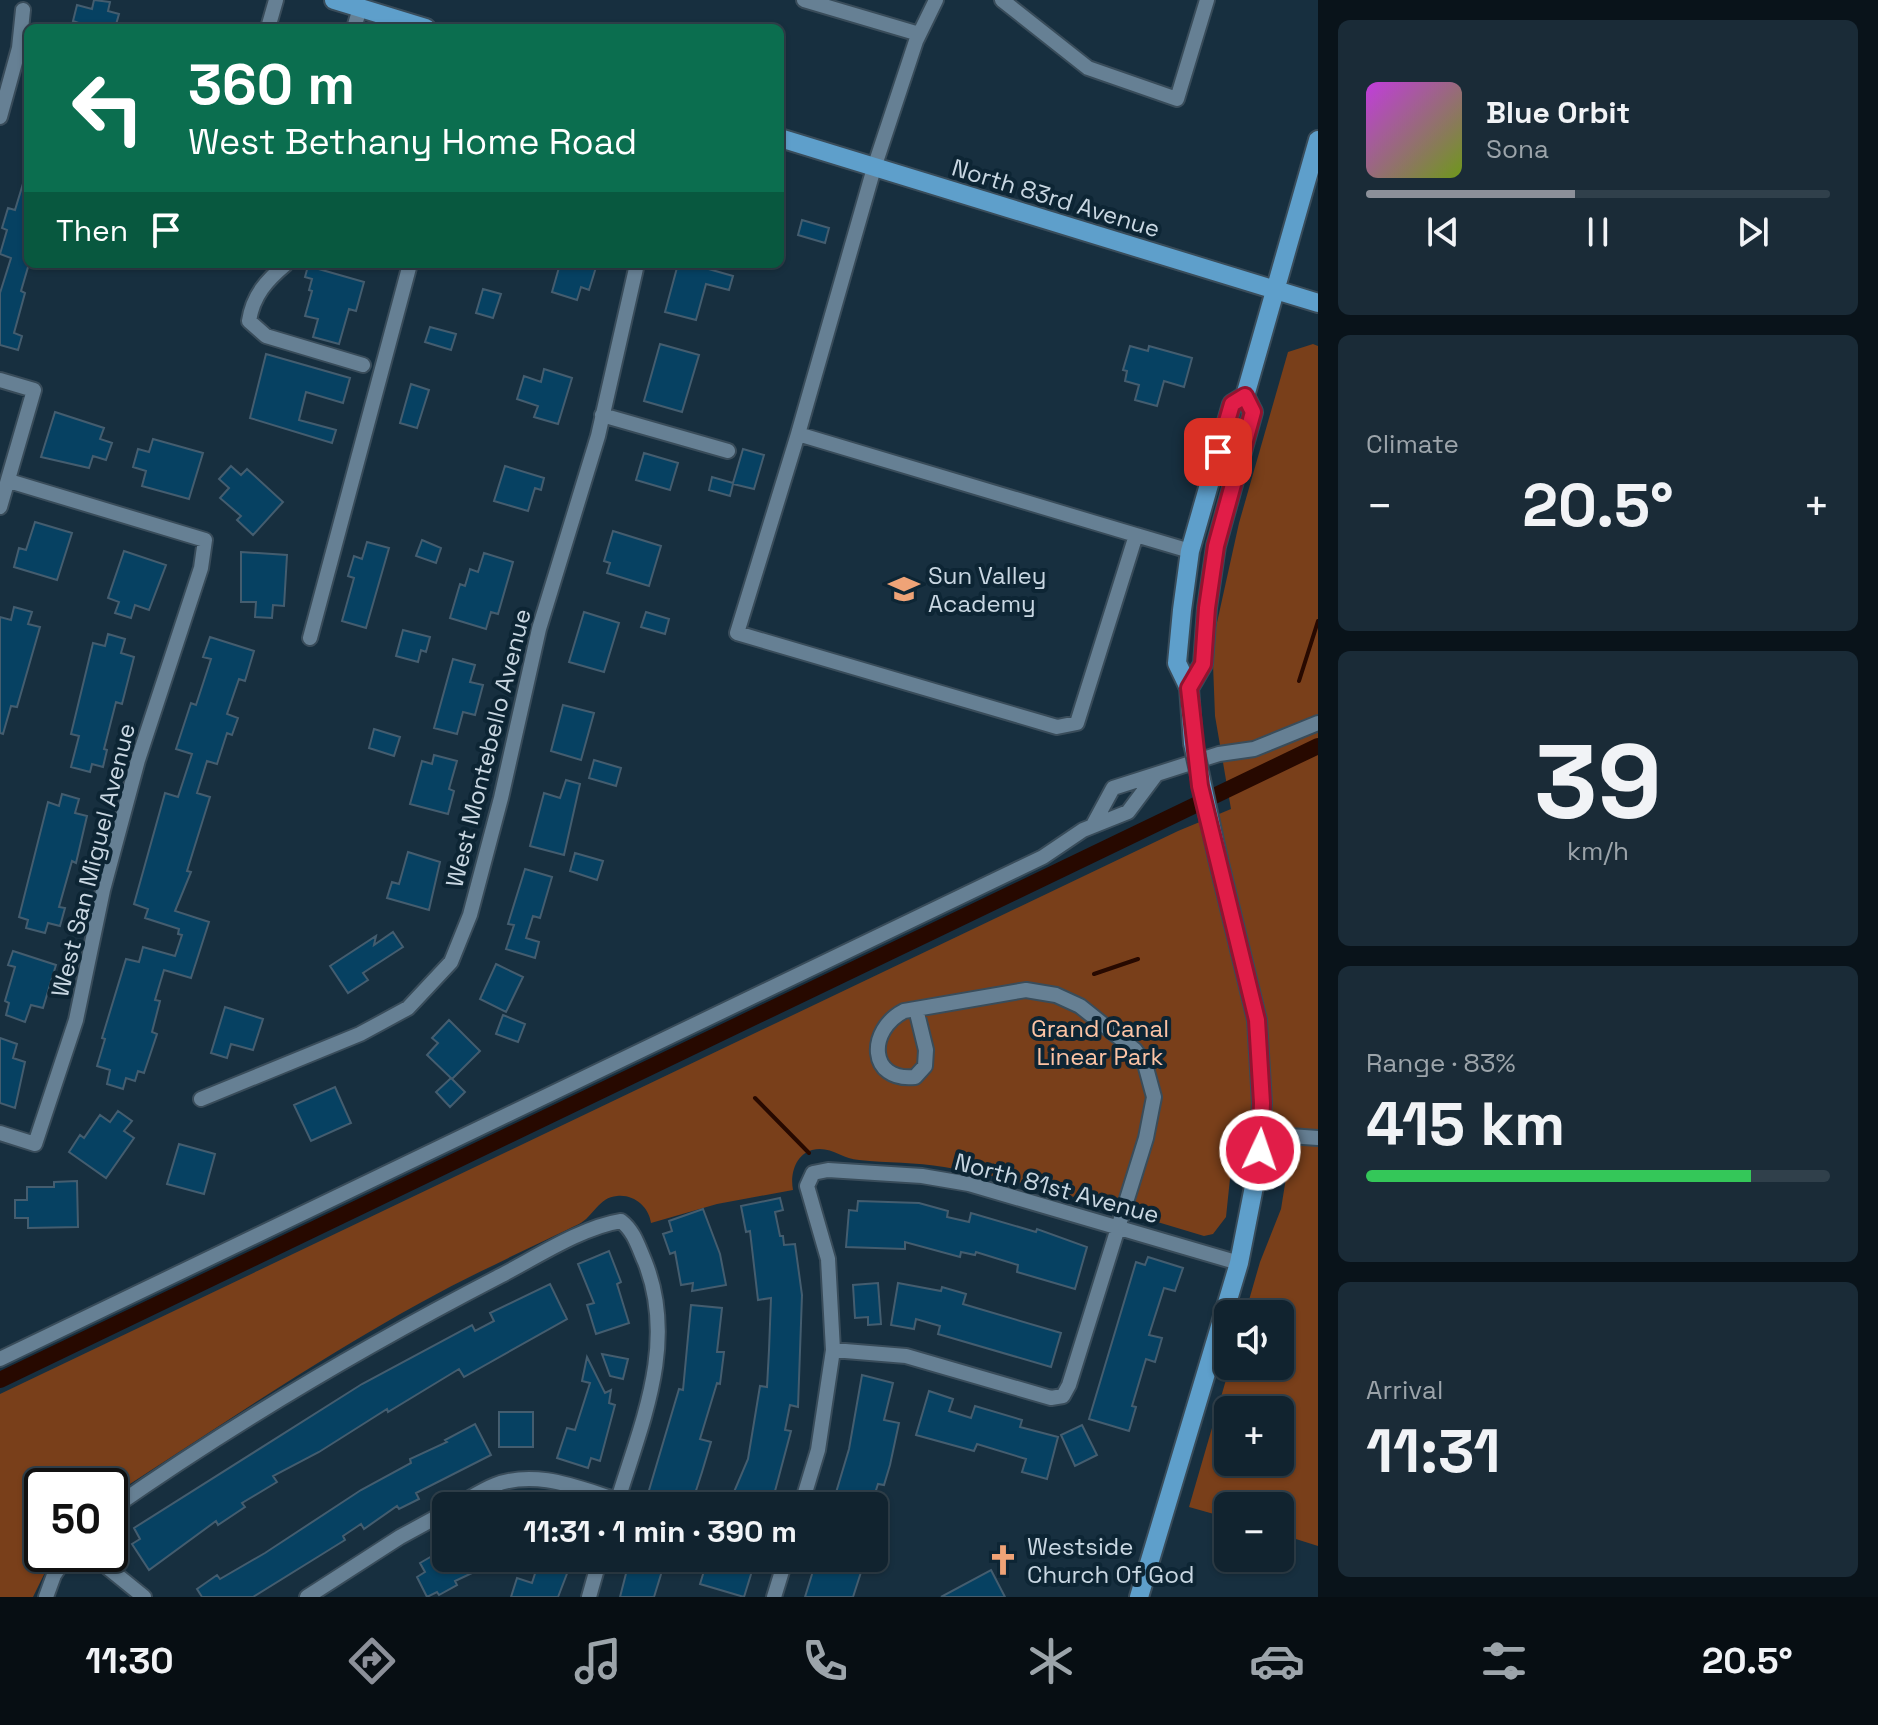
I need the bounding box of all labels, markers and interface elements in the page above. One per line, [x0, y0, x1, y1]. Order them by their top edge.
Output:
text: 360 m [188, 49, 355, 120]
icon: left [56, 56, 160, 160]
text: Blue Orbit [1486, 93, 1630, 132]
text: West Bethany Home Road [188, 119, 637, 165]
text: Sona [1486, 132, 1549, 166]
street label: North 83rd Avenue [948, 152, 1164, 244]
icon: arrive [144, 208, 188, 252]
icon: previous [1421, 210, 1465, 254]
icon: pause [1576, 210, 1620, 254]
icon: next [1731, 210, 1775, 254]
text: Then [56, 211, 128, 250]
pin [1184, 418, 1252, 486]
text: Climate [1366, 427, 1459, 461]
icon: arrive [1196, 430, 1240, 474]
text: 20.5° [1522, 467, 1674, 544]
text: − [1366, 478, 1393, 534]
text: + [1803, 478, 1830, 534]
place label: Sun Valley Academy [928, 560, 1046, 619]
school or university icon: Sun Valley Academy [887, 572, 921, 606]
street label: West Montebello Avenue [438, 605, 538, 891]
text: 39 [1534, 716, 1662, 848]
street label: West San Miguel Avenue [44, 720, 142, 1000]
text: km/h [1567, 834, 1629, 868]
park label: Grand Canal Linear Park [1031, 1013, 1169, 1072]
text: Range · 83% [1366, 1046, 1516, 1080]
text: 415 km [1366, 1086, 1565, 1163]
position arrow [1218, 1108, 1302, 1192]
street label: North 81st Avenue [951, 1146, 1163, 1230]
map controls [1214, 1300, 1294, 1572]
button: sound [1214, 1300, 1294, 1380]
text: Arrival [1366, 1373, 1443, 1407]
button: + [1214, 1396, 1294, 1476]
text: 11:31 [1366, 1413, 1501, 1490]
speed limit sign: 50 [24, 1468, 128, 1572]
button: − [1214, 1492, 1294, 1572]
text: 11:31 · 1 min · 390 m [523, 1512, 797, 1551]
place label: Westside Church Of God [1027, 1531, 1194, 1590]
church icon: Westside Church Of God [986, 1543, 1020, 1577]
icon: directions [344, 1633, 400, 1689]
icon: music [570, 1633, 626, 1689]
icon: phone [797, 1633, 853, 1689]
icon: climate [1023, 1633, 1079, 1689]
icon: car [1249, 1633, 1305, 1689]
icon: filters [1476, 1633, 1532, 1689]
text: 11:30 [85, 1638, 174, 1684]
text: 20.5° [1702, 1638, 1793, 1684]

